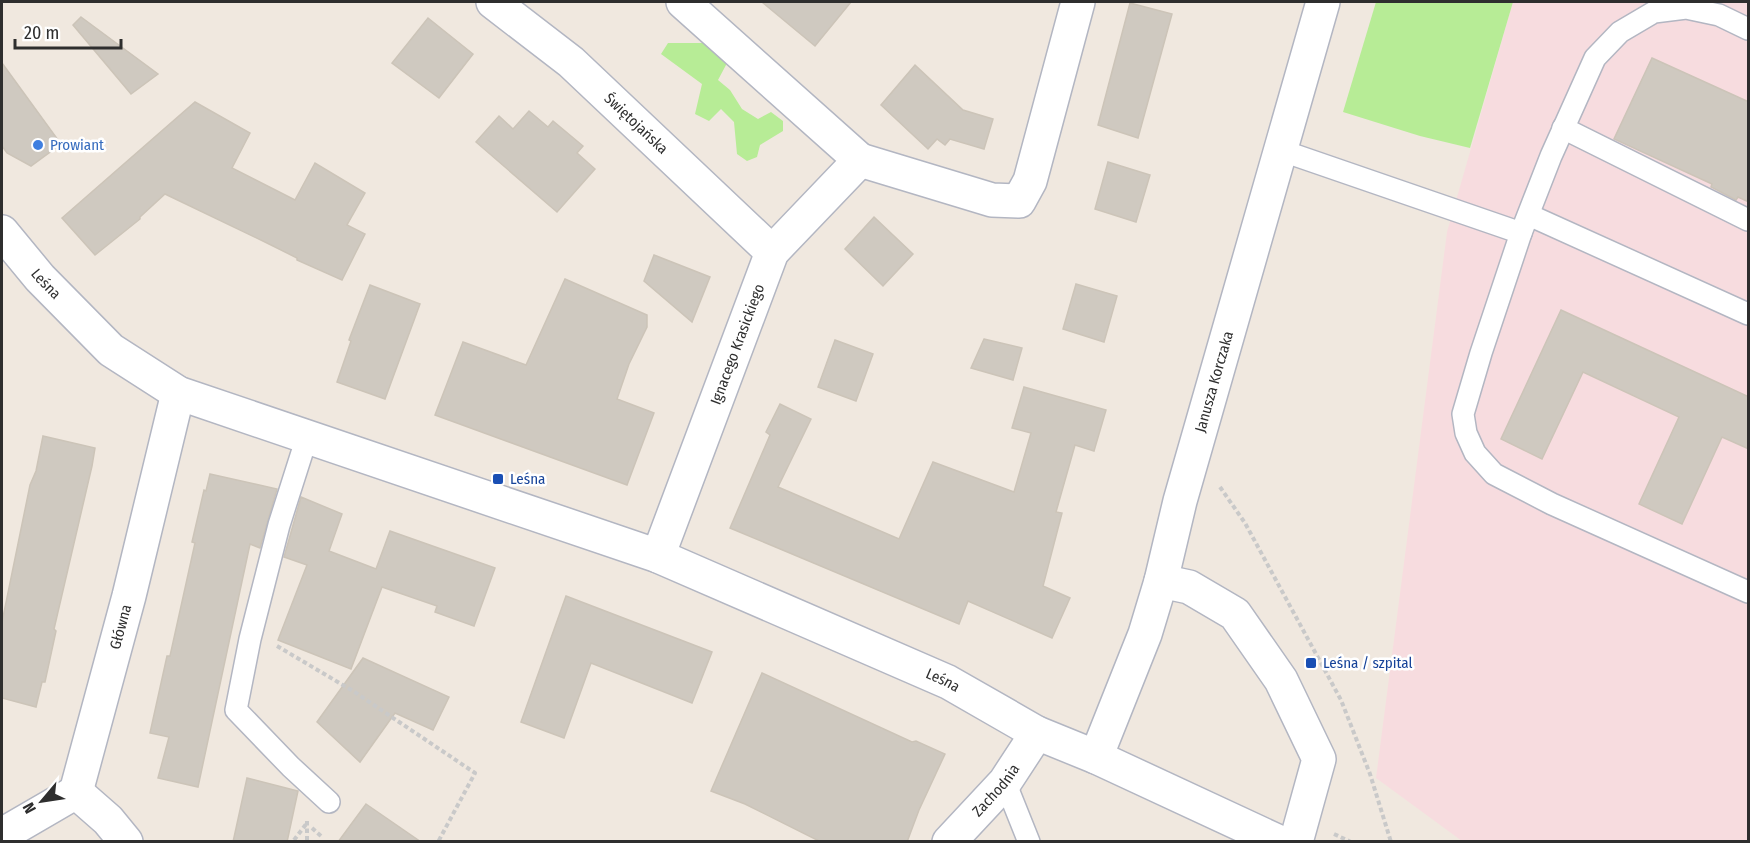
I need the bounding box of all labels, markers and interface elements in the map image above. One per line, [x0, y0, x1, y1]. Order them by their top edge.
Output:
scale bar [15, 12, 122, 50]
text: 20 m [24, 22, 59, 44]
street label: Świętojańska [601, 89, 672, 158]
place label: Prowiant [50, 136, 104, 154]
marker: Prowiant [31, 138, 45, 152]
street label: Leśna [27, 265, 65, 303]
street label: Ignacego Krasickiego [707, 281, 768, 407]
street label: Janusza Korczaka [1191, 329, 1237, 434]
place label: Leśna [510, 470, 545, 488]
marker: Leśna [491, 472, 505, 486]
street label: Główna [106, 602, 135, 651]
place label: Leśna / szpital [1323, 654, 1413, 672]
marker: Leśna / szpital [1304, 656, 1318, 670]
street label: Leśna [923, 664, 963, 696]
street label: Zachodnia [969, 761, 1023, 820]
north arrow [12, 771, 72, 831]
text: N [19, 799, 40, 817]

